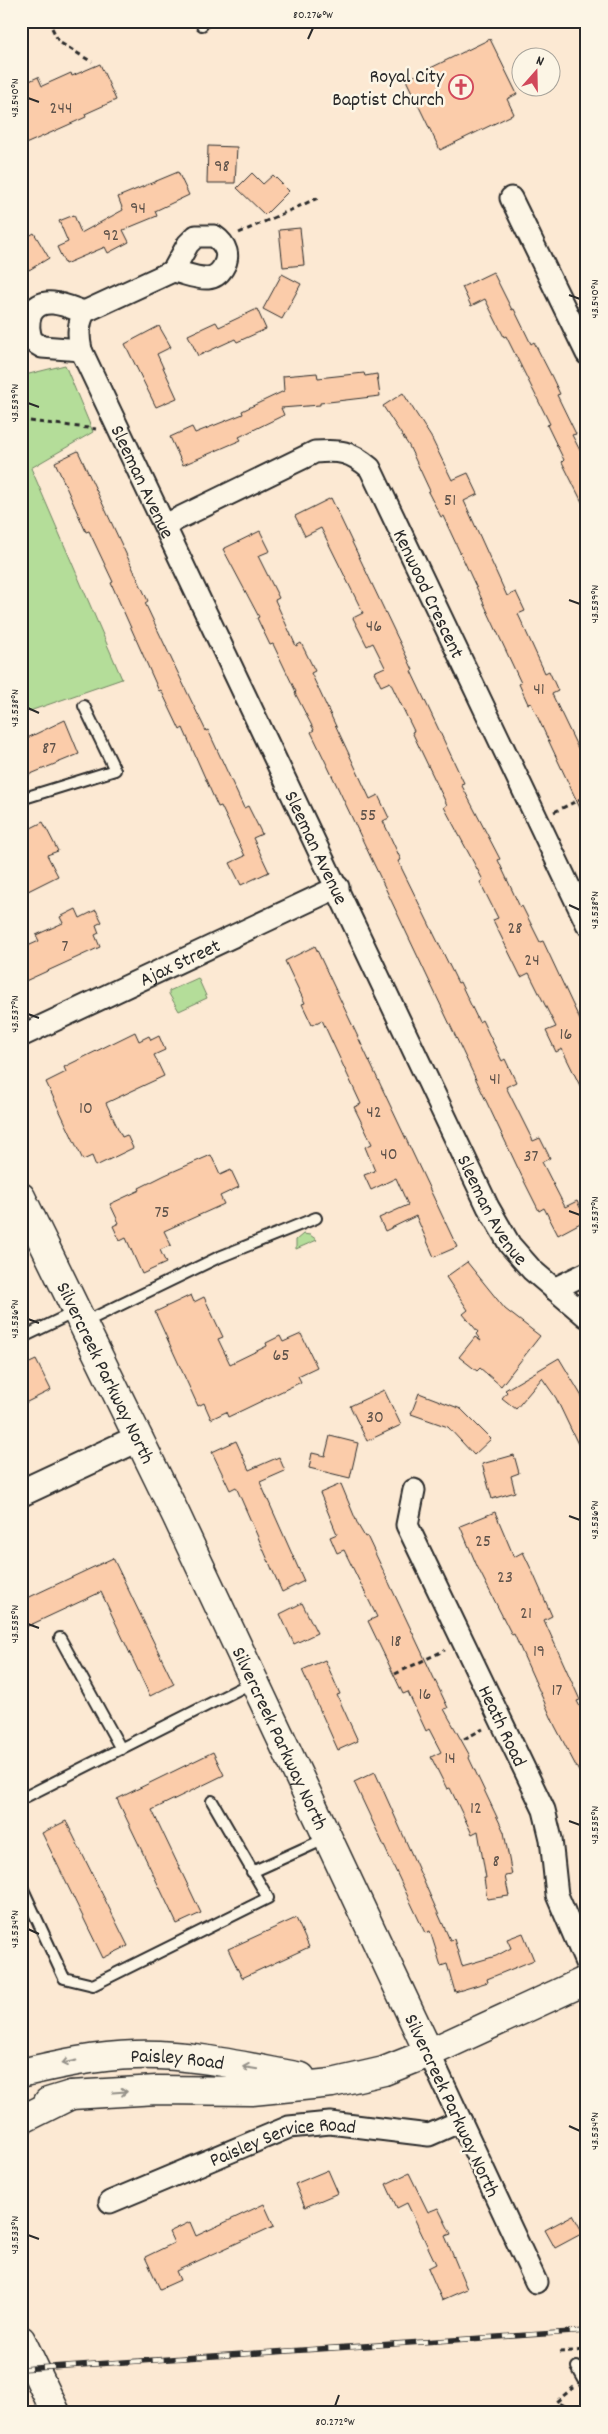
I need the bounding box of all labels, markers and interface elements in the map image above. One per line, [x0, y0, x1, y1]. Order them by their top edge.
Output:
text: 80.276°W [293, 7, 333, 24]
north arrow [510, 48, 560, 98]
text: N [533, 51, 547, 72]
place label: Royal City Baptist Church [332, 64, 445, 115]
church icon: Royal City Baptist Church [448, 74, 474, 100]
text: 43.540°N [7, 78, 24, 118]
house number: 244 [50, 97, 72, 122]
house number: 98 [214, 155, 230, 180]
house number: 94 [130, 197, 146, 222]
house number: 92 [103, 224, 119, 249]
text: 43.540°N [587, 279, 604, 319]
text: 43.539°N [7, 384, 24, 422]
street label: Sleeman Avenue [102, 421, 180, 544]
house number: 51 [444, 489, 456, 514]
street label: Kenwood Crescent [384, 525, 470, 664]
text: 43.539°N [587, 585, 604, 623]
house number: 46 [366, 615, 382, 640]
house number: 41 [533, 678, 545, 703]
text: 43.538°N [7, 689, 24, 727]
house number: 87 [42, 737, 56, 762]
street label: Sleeman Avenue [275, 787, 353, 910]
house number: 55 [360, 804, 376, 829]
text: 43.538°N [587, 891, 604, 929]
house number: 28 [507, 917, 523, 942]
street label: Ajax Street [136, 933, 226, 995]
house number: 7 [62, 935, 69, 960]
house number: 24 [524, 949, 540, 974]
text: 43.537°N [7, 995, 24, 1033]
house number: 16 [560, 1023, 572, 1048]
house number: 41 [489, 1068, 501, 1093]
house number: 10 [79, 1097, 93, 1122]
house number: 42 [366, 1101, 382, 1126]
house number: 40 [380, 1143, 398, 1168]
house number: 37 [524, 1145, 539, 1170]
street label: Sleeman Avenue [448, 1151, 533, 1273]
text: 43.537°N [587, 1196, 604, 1234]
house number: 75 [154, 1201, 170, 1226]
street label: Silvercreek Parkway North [47, 1278, 160, 1469]
text: 43.536°N [7, 1300, 24, 1338]
house number: 65 [272, 1344, 290, 1369]
house number: 30 [366, 1406, 384, 1431]
text: 43.536°N [587, 1501, 604, 1539]
house number: 25 [475, 1530, 491, 1555]
house number: 23 [497, 1566, 513, 1591]
house number: 21 [520, 1602, 532, 1627]
text: 43.535°N [7, 1605, 24, 1643]
house number: 18 [390, 1630, 402, 1655]
house number: 19 [533, 1640, 545, 1665]
street label: Silvercreek Parkway North [223, 1643, 333, 1835]
house number: 17 [552, 1679, 563, 1704]
street label: Heath Road [469, 1681, 532, 1772]
house number: 16 [419, 1683, 431, 1708]
house number: 14 [444, 1747, 456, 1772]
house number: 12 [470, 1797, 482, 1822]
text: 43.535°N [587, 1806, 604, 1844]
house number: 8 [492, 1850, 500, 1875]
text: 43.534°N [7, 1910, 24, 1948]
street label: Silvercreek Parkway North [395, 2010, 505, 2203]
street label: Paisley Road [130, 2044, 226, 2079]
one-way arrow [61, 2058, 77, 2068]
one-way arrow [242, 2062, 258, 2072]
one-way arrow [112, 2088, 128, 2097]
street label: Paisley Service Road [206, 2112, 357, 2176]
text: 43.534°N [587, 2112, 604, 2150]
text: 43.533°N [7, 2216, 24, 2254]
text: 80.272°W [315, 2414, 355, 2431]

